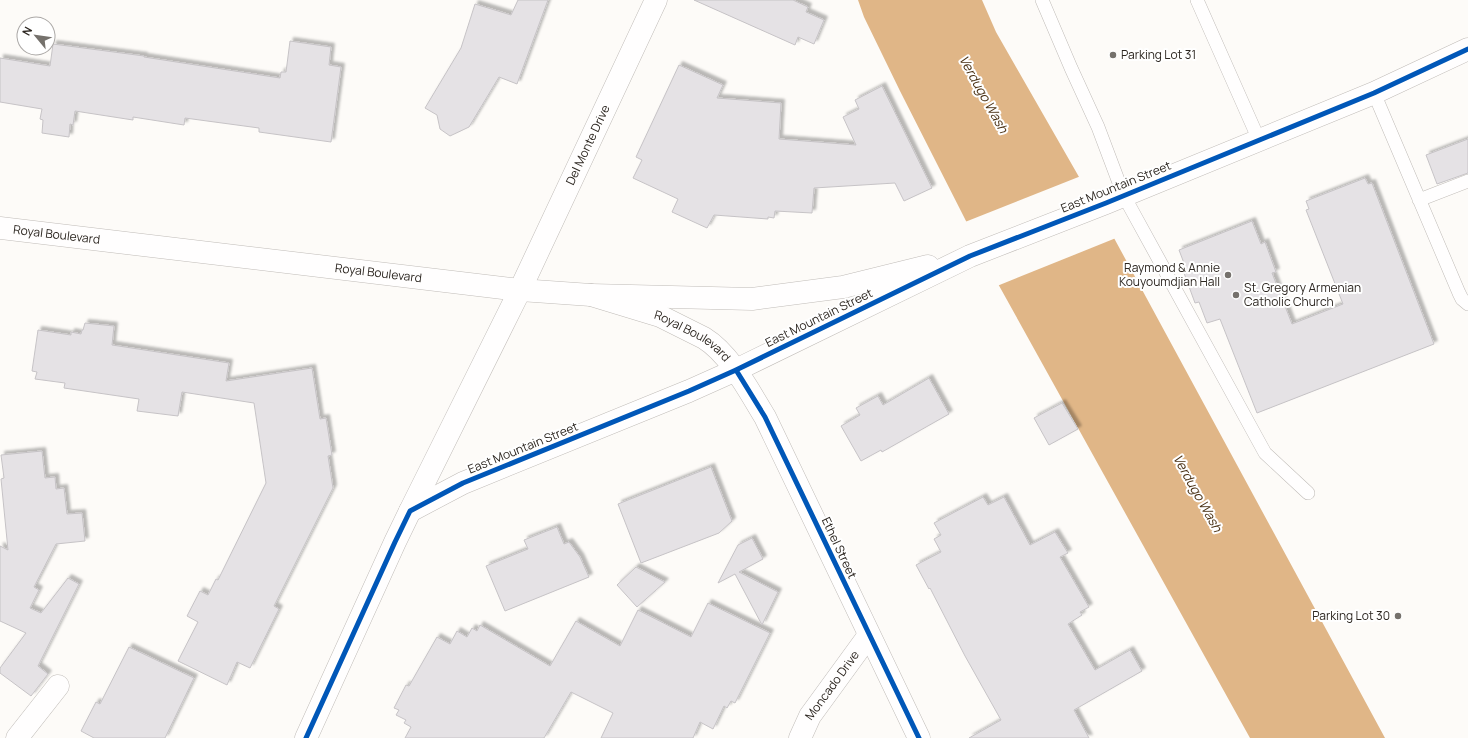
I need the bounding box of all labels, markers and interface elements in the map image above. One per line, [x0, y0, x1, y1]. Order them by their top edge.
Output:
north arrow [16, 16, 56, 56]
text: N [18, 24, 35, 38]
place label: Parking Lot 31 [1121, 46, 1196, 63]
marker: Parking Lot 31 [1108, 50, 1118, 60]
water label: Verdugo Wash [955, 52, 1013, 137]
street label: Del Monte Drive [561, 102, 614, 188]
street label: East Mountain Street [1058, 157, 1174, 216]
street label: Royal Boulevard [12, 221, 101, 248]
street label: Royal Boulevard [334, 259, 423, 286]
place label: Raymond & Annie Kouyoumdjian Hall [1119, 259, 1220, 290]
marker: Raymond & Annie Kouyoumdjian Hall [1223, 270, 1233, 280]
place label: St. Gregory Armenian Catholic Church [1244, 279, 1361, 310]
street label: East Mountain Street [762, 284, 875, 351]
marker: St. Gregory Armenian Catholic Church [1231, 290, 1241, 300]
street label: Royal Boulevard [652, 306, 735, 365]
street label: East Mountain Street [465, 418, 581, 477]
water label: Verdugo Wash [1169, 451, 1227, 536]
street label: Ethel Street [818, 514, 861, 582]
place label: Parking Lot 30 [1312, 607, 1390, 624]
marker: Parking Lot 30 [1393, 611, 1403, 621]
street label: Moncado Drive [801, 647, 863, 723]

